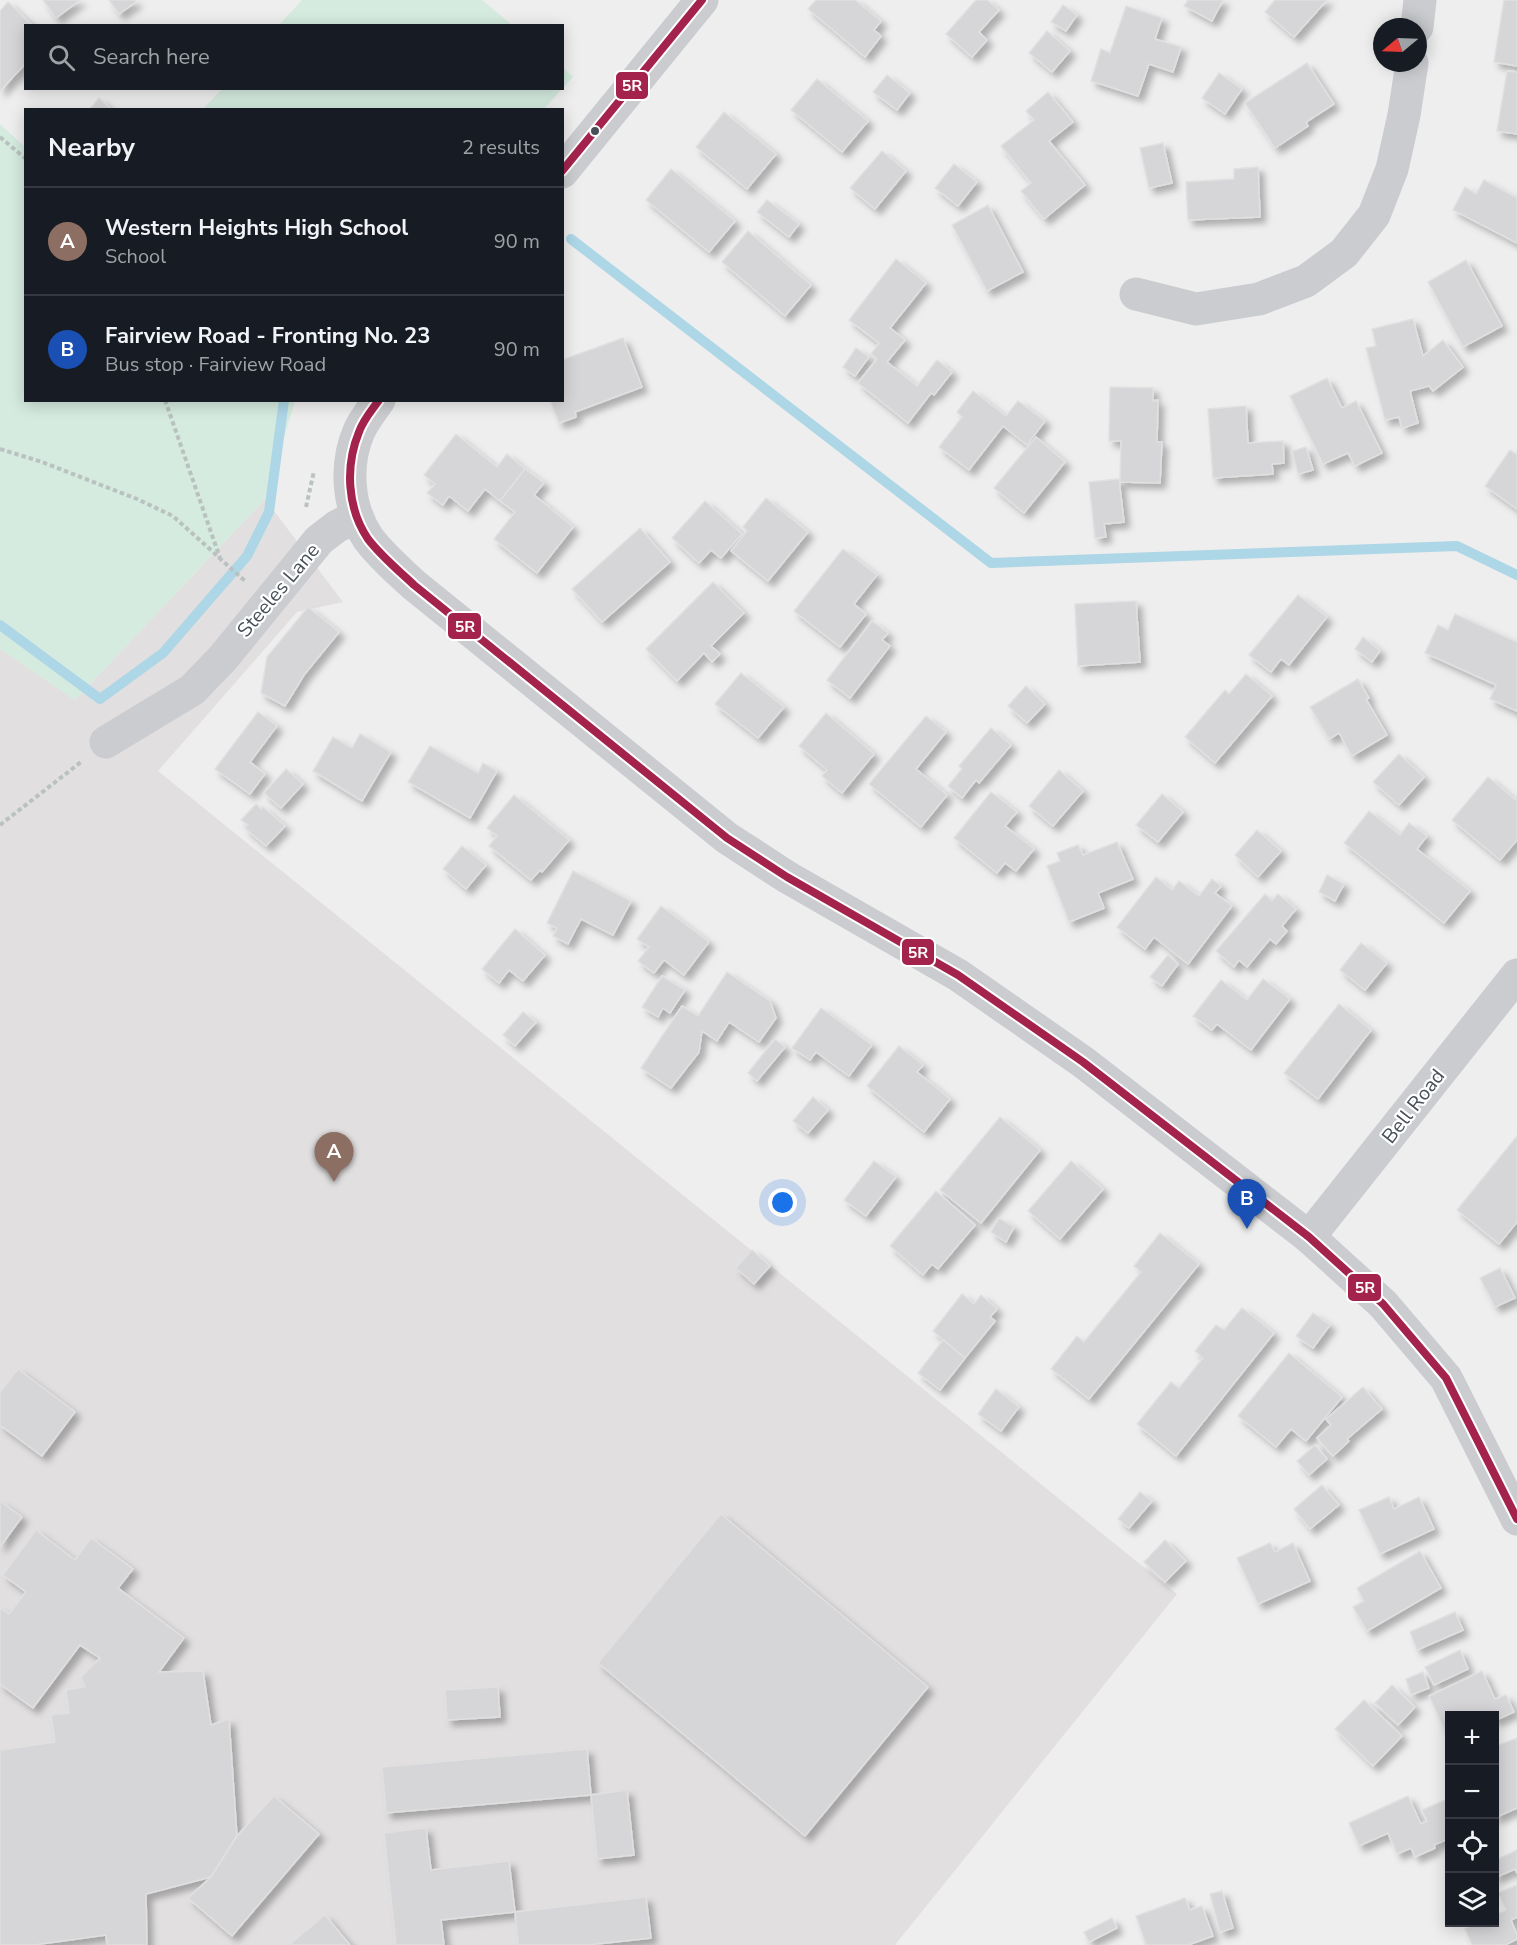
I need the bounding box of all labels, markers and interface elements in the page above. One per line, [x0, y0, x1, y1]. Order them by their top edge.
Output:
north arrow [1373, 18, 1427, 72]
search box [24, 24, 564, 90]
icon: search [45, 41, 78, 74]
text: Search here [93, 42, 210, 72]
line badge: 5R [615, 71, 649, 100]
text: 5R [622, 75, 642, 97]
unlabelled marker [589, 125, 601, 137]
text: Nearby [48, 130, 135, 165]
text: 2 results [462, 134, 540, 161]
text: Western Heights High School [105, 213, 408, 243]
text: A [60, 228, 75, 255]
text: 90 m [494, 228, 540, 255]
text: School [105, 243, 166, 270]
text: Fairview Road - Fronting No. 23 [105, 321, 430, 351]
text: B [61, 336, 74, 363]
text: 90 m [494, 336, 540, 363]
text: Bus stop · Fairview Road [105, 351, 326, 378]
street label: Steeles Lane [231, 538, 326, 643]
line badge: 5R [447, 612, 482, 640]
text: 5R [455, 616, 475, 638]
line badge: 5R [901, 938, 935, 966]
text: 5R [908, 942, 928, 964]
street label: Bell Road [1376, 1063, 1451, 1149]
pin: A [314, 1132, 354, 1182]
pin: B [1228, 1180, 1266, 1229]
your location [768, 1188, 797, 1217]
line badge: 5R [1347, 1273, 1382, 1302]
text: 5R [1355, 1277, 1375, 1299]
map controls [1445, 1711, 1499, 1927]
button: + [1445, 1711, 1499, 1765]
button: − [1445, 1765, 1499, 1819]
button: locate [1445, 1819, 1499, 1873]
button: layers [1445, 1873, 1499, 1927]

